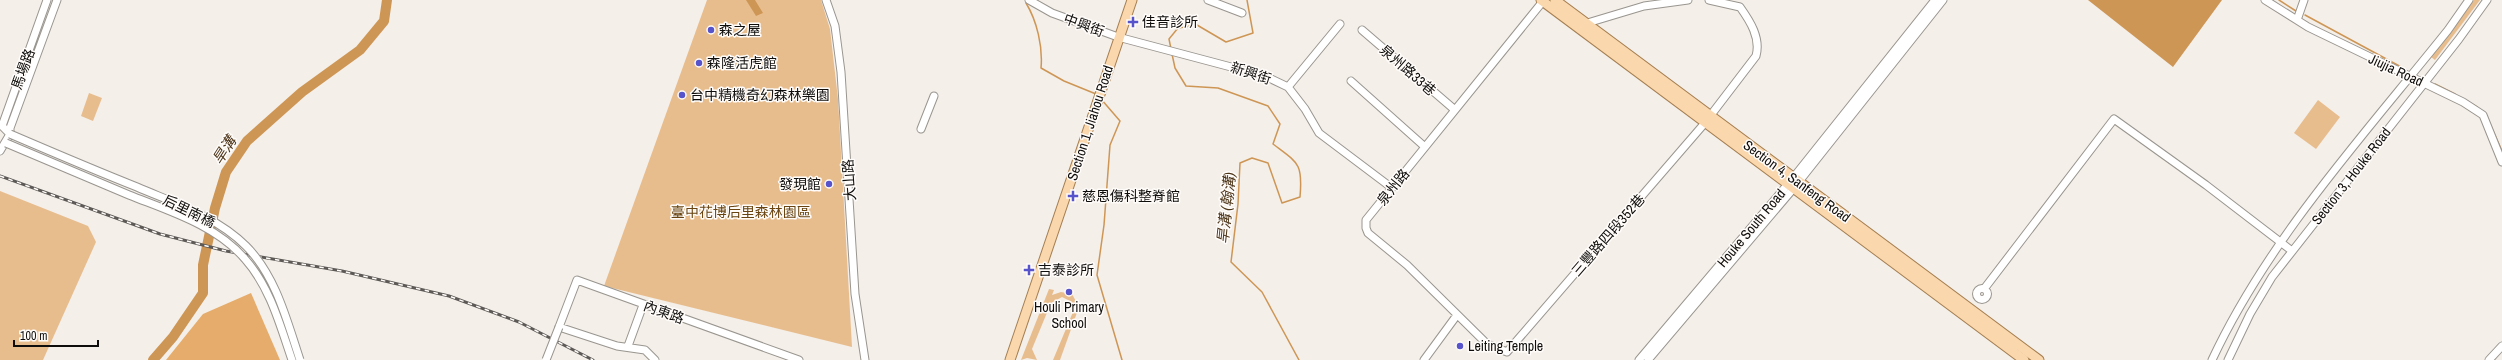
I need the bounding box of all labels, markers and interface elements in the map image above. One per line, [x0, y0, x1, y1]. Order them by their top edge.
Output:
street label: 中興街 [1061, 9, 1107, 41]
place label: 佳音診所 [1142, 13, 1198, 31]
marker: 佳音診所 [1127, 16, 1139, 28]
place label: 森之屋 [719, 21, 761, 39]
marker: 森之屋 [706, 25, 716, 35]
street label: 泉州路33巷 [1376, 41, 1440, 99]
street label: 馬場路 [7, 46, 39, 92]
street label: Jiujia Road [2366, 50, 2426, 90]
place label: 森隆活虎館 [707, 54, 777, 72]
marker: 森隆活虎館 [694, 58, 704, 68]
street label: 新興街 [1228, 58, 1274, 88]
street label: Section 1, Jiahou Road [1063, 63, 1117, 183]
place label: 台中精機奇幻森林樂園 [690, 86, 830, 104]
marker: 台中精機奇幻森林樂園 [677, 90, 687, 100]
street label: Section 3, Houke Road [2307, 124, 2395, 228]
water label: 旱溝 [207, 130, 242, 168]
street label: Section 4, Sanfeng Road [1740, 136, 1854, 226]
street label: 大山路 [839, 158, 859, 202]
street label: 泉州路 [1373, 165, 1413, 209]
water label: 旱溝 (翰溝) [1212, 171, 1240, 245]
place label: 發現館 [779, 175, 821, 193]
marker: 發現館 [824, 179, 834, 189]
street label: Houke South Road [1713, 185, 1789, 271]
place label: 慈恩傷科整脊館 [1082, 187, 1180, 205]
marker: 慈恩傷科整脊館 [1067, 190, 1079, 202]
street label: 三豐路四段352巷 [1567, 190, 1649, 280]
street label: 后里南橋 [160, 191, 218, 231]
park label: 臺中花博后里森林園區 [671, 203, 811, 221]
place label: 吉泰診所 [1038, 261, 1094, 279]
marker: 吉泰診所 [1023, 264, 1035, 276]
marker: Houli Primary School [1064, 287, 1074, 297]
street label: 內東路 [641, 296, 687, 328]
place label: Houli Primary School [1034, 298, 1104, 332]
scale bar [14, 322, 98, 348]
text: 100 m [20, 328, 47, 344]
place label: Leiting Temple [1468, 337, 1543, 355]
marker: Leiting Temple [1455, 341, 1465, 351]

